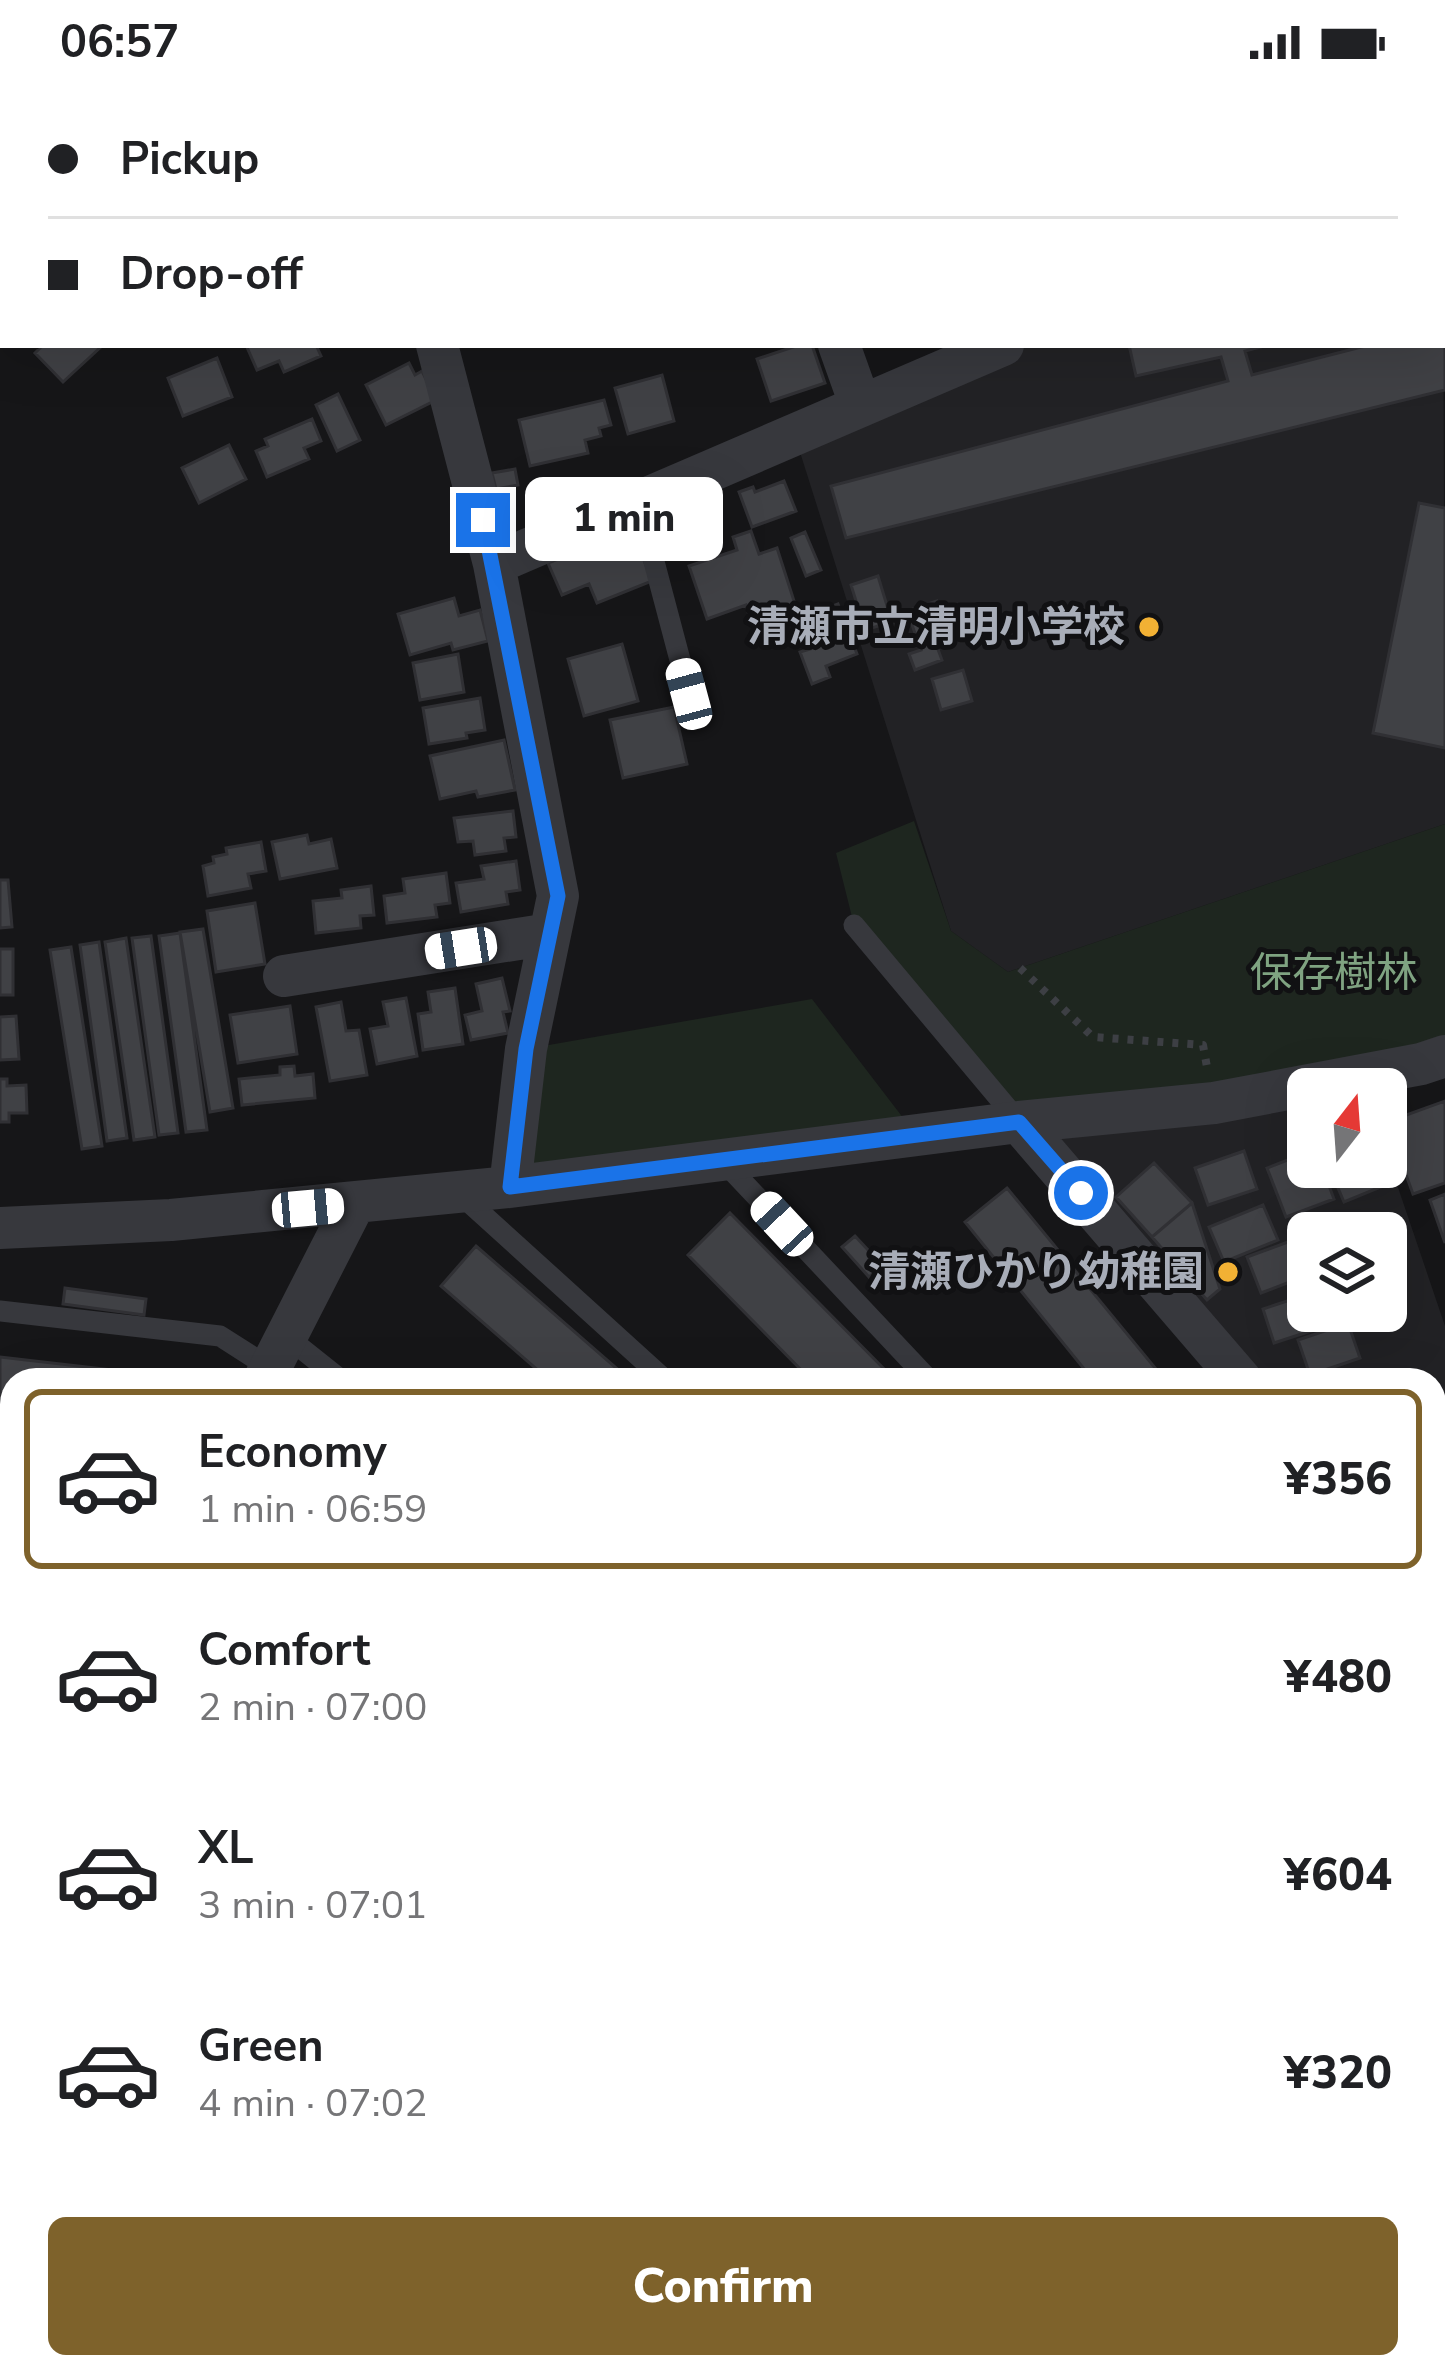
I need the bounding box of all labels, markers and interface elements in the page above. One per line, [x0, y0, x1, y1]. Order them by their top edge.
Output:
text: 06:57 [60, 12, 179, 73]
text: Pickup [120, 129, 259, 190]
text: Drop-off [120, 244, 303, 305]
callout: 1 min [525, 478, 723, 562]
text: 1 min [573, 492, 675, 545]
route end [456, 493, 510, 547]
place label: 清瀬市立清明小学校 [747, 599, 1125, 656]
marker: 清瀬市立清明小学校 [1136, 614, 1162, 640]
car [662, 655, 716, 733]
car [423, 925, 499, 971]
park label: 保存樹林 [1250, 945, 1418, 1002]
north arrow [1287, 1068, 1407, 1188]
map controls [1287, 1068, 1407, 1332]
route start [1054, 1166, 1108, 1220]
car [744, 1185, 820, 1263]
car [271, 1187, 345, 1229]
button: layers [1287, 1212, 1407, 1332]
place label: 清瀬ひかり幼稚園 [868, 1244, 1204, 1301]
marker: 清瀬ひかり幼稚園 [1215, 1259, 1241, 1285]
text: Economy [198, 1422, 387, 1483]
icon: car [54, 1425, 162, 1533]
text: ¥356 [1284, 1449, 1392, 1510]
text: 1 min · 06:59 [198, 1483, 427, 1536]
text: Comfort [198, 1620, 370, 1681]
icon: car [54, 1623, 162, 1731]
text: ¥480 [1284, 1647, 1392, 1708]
text: 2 min · 07:00 [198, 1681, 427, 1734]
text: XL [198, 1818, 254, 1879]
icon: car [54, 1821, 162, 1929]
text: ¥604 [1284, 1845, 1392, 1906]
text: 3 min · 07:01 [198, 1879, 427, 1932]
text: Green [198, 2016, 324, 2077]
icon: car [54, 2019, 162, 2127]
text: ¥320 [1284, 2043, 1392, 2104]
text: 4 min · 07:02 [198, 2077, 427, 2130]
button: Confirm [48, 2217, 1398, 2355]

